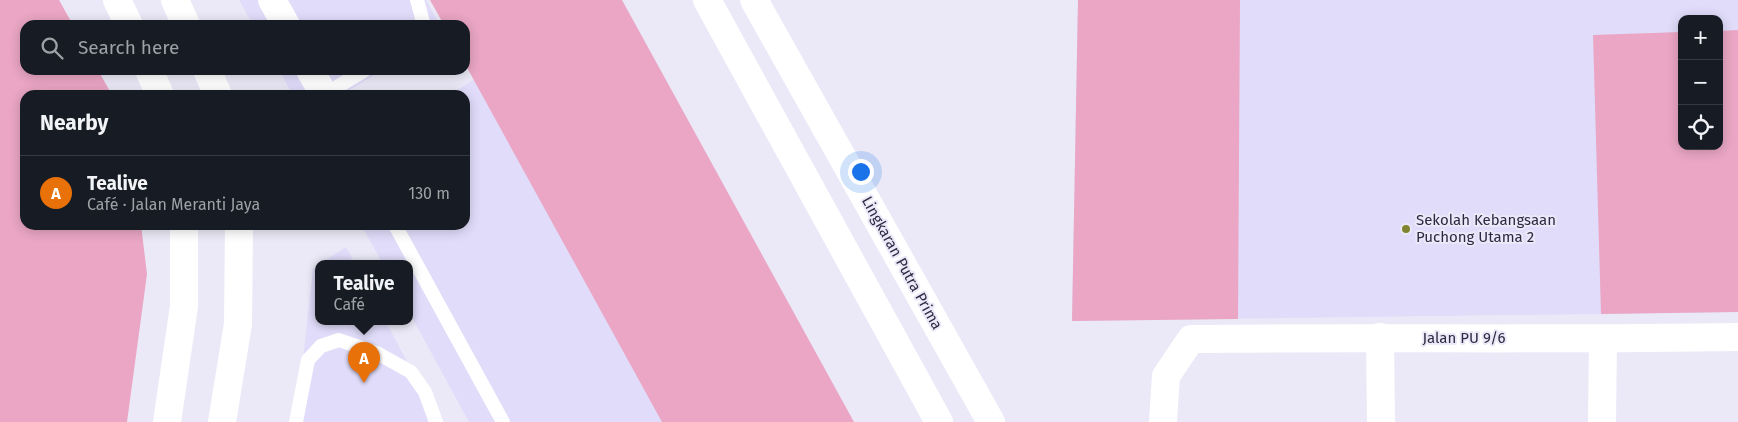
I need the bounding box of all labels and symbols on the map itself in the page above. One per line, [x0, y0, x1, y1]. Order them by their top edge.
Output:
your location [848, 159, 874, 185]
street label: Lingkaran Putra Prima [858, 193, 946, 333]
place label: Sekolah Kebangsaan Puchong Utama 2 [1416, 211, 1556, 246]
marker: Sekolah Kebangsaan Puchong Utama 2 [1400, 223, 1412, 235]
street label: Jalan PU 9/6 [1422, 329, 1506, 347]
pin: A [348, 342, 380, 383]

